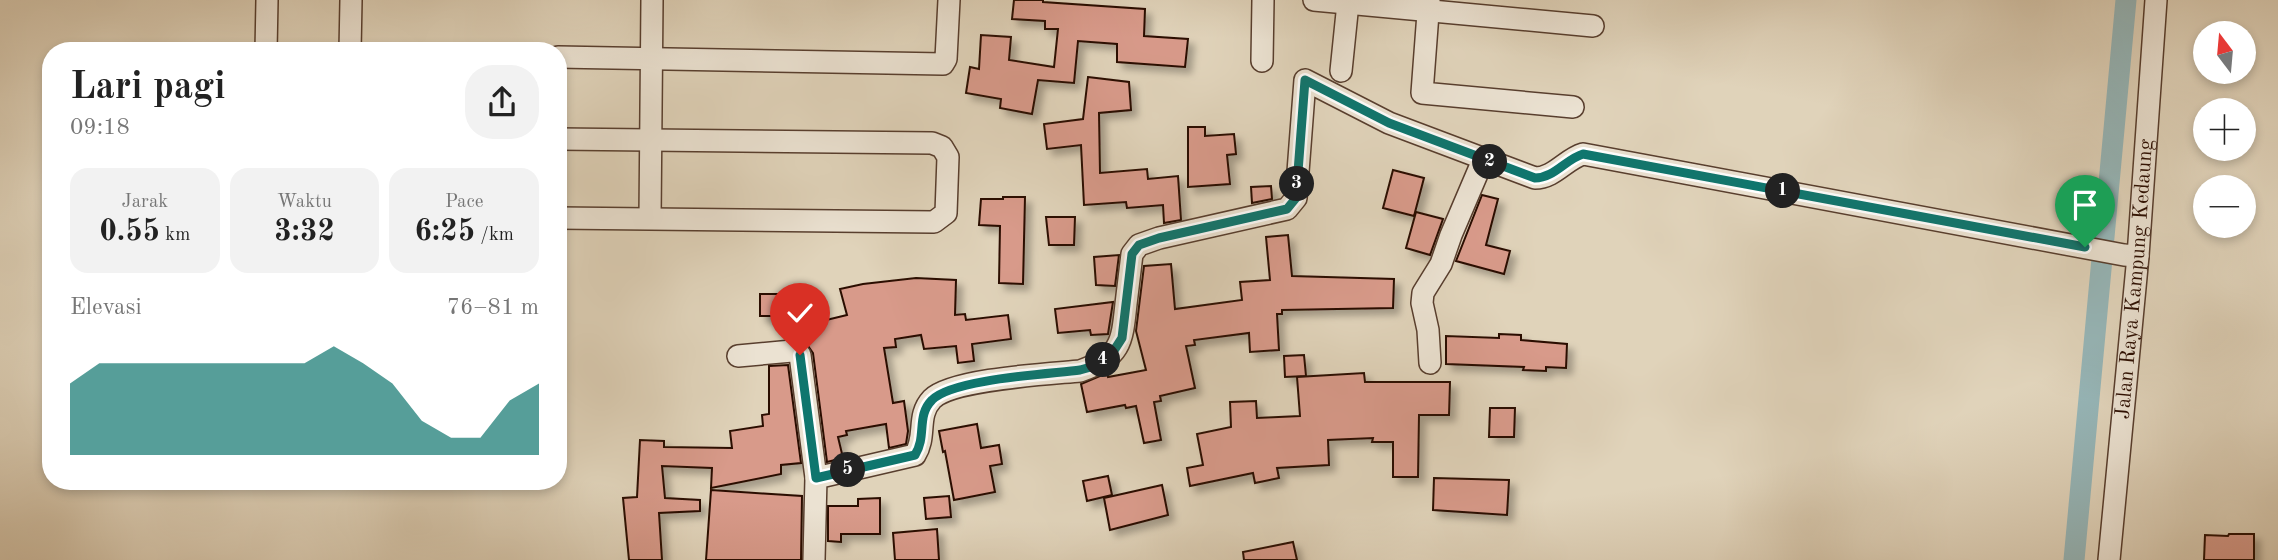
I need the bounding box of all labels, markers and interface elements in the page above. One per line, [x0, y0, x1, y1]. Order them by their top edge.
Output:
north arrow [2193, 21, 2256, 84]
map controls [2193, 21, 2256, 238]
button: share [465, 65, 539, 139]
text: Lari pagi [70, 69, 225, 107]
button: + [2193, 98, 2256, 161]
text: 09:18 [70, 116, 130, 139]
street label: Jalan Raya Kampung Kedaung [2112, 138, 2157, 420]
pin: 2 [1472, 144, 1508, 180]
text: 2 [1484, 152, 1495, 171]
pin: 3 [1280, 166, 1314, 202]
text: 3 [1291, 174, 1302, 193]
pin: 1 [1766, 174, 1800, 208]
pin [2055, 175, 2115, 247]
button: − [2193, 175, 2256, 238]
text: 1 [1777, 181, 1788, 200]
icon: arrive [2066, 186, 2104, 224]
text: Jarak [121, 193, 168, 212]
text: Waktu [277, 193, 332, 212]
text: Pace [445, 193, 483, 212]
text: 0.55 [99, 217, 160, 247]
text: 3:32 [274, 217, 335, 247]
text: 6:25 [414, 217, 475, 247]
text: km [160, 226, 190, 245]
text: /km [475, 226, 514, 245]
pin [770, 283, 830, 355]
icon: check [781, 294, 819, 332]
text: Elevasi [70, 296, 142, 319]
text: 76–81 m [447, 296, 539, 319]
pin: 4 [1086, 342, 1120, 378]
text: 4 [1097, 350, 1108, 369]
pin: 5 [830, 452, 866, 488]
text: 5 [842, 460, 853, 479]

